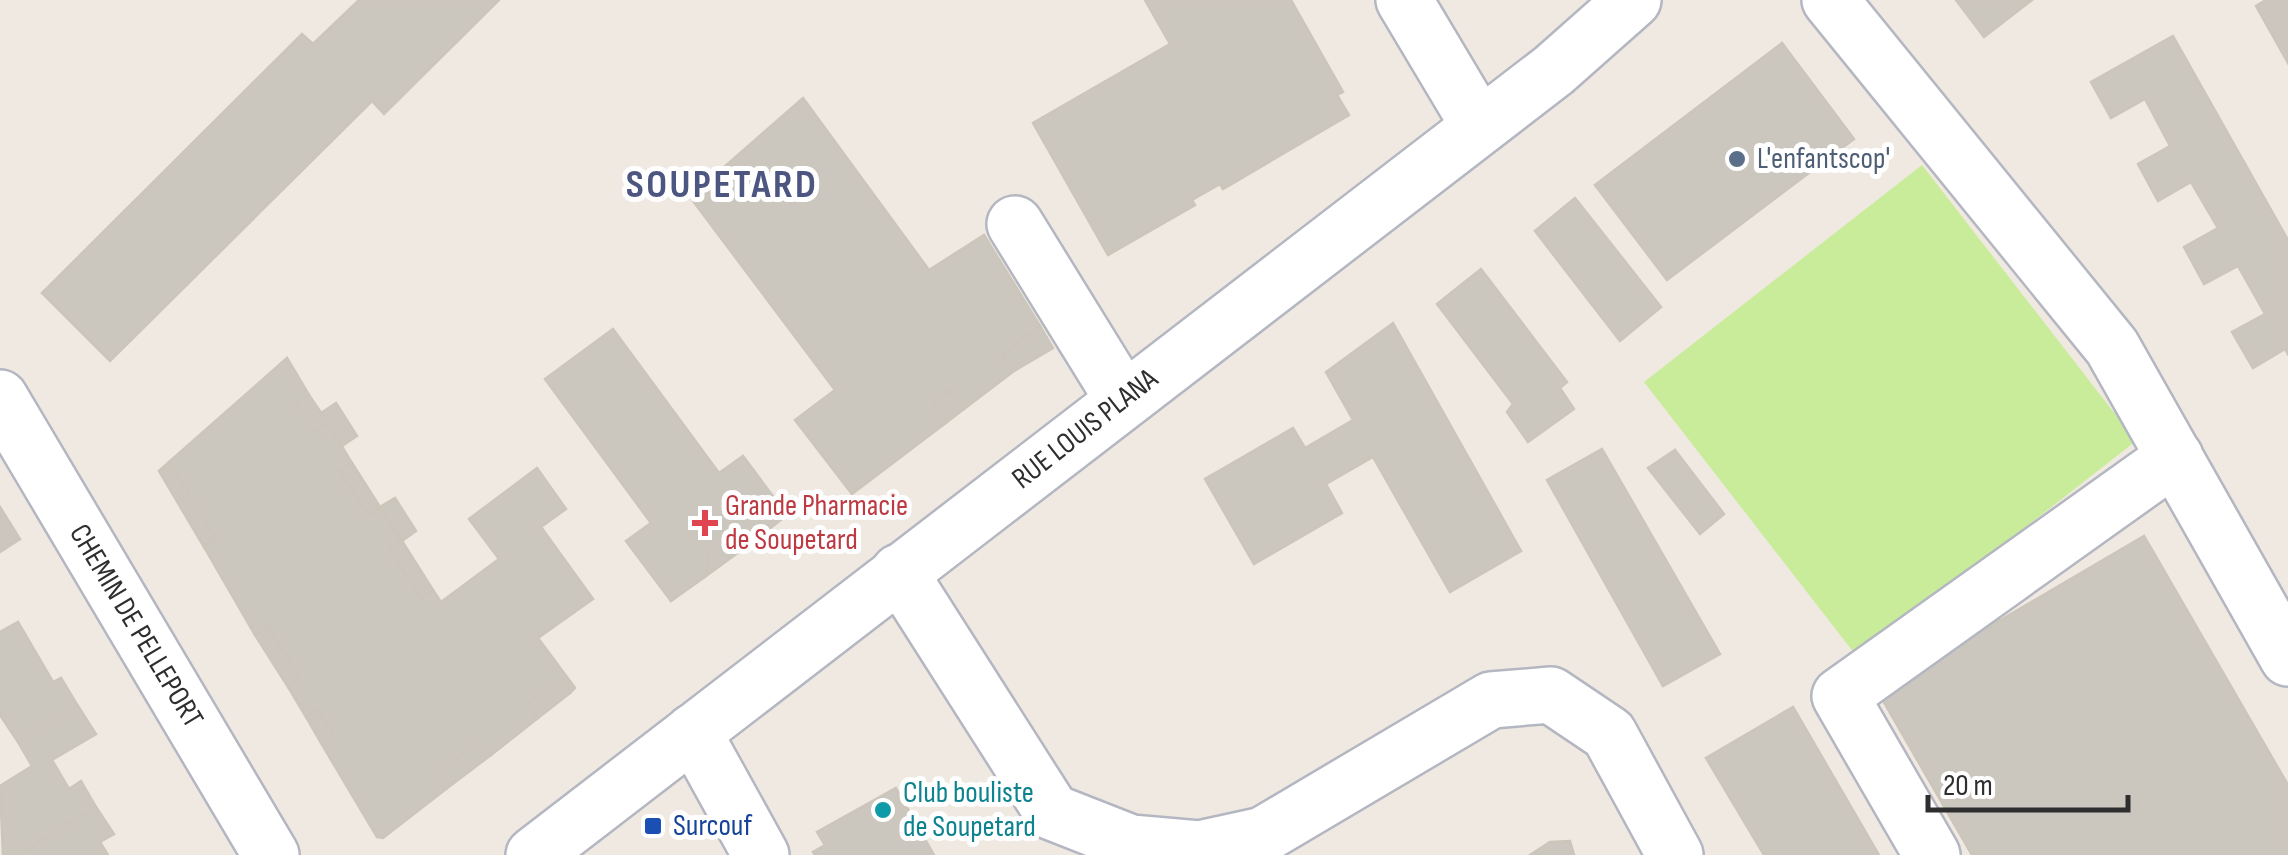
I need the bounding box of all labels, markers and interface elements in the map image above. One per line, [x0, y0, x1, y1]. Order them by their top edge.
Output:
place label: L'enfantscop' [1757, 141, 1890, 177]
marker: L'enfantscop' [1726, 148, 1748, 170]
district label: SOUPETARD [626, 161, 818, 209]
street label: RUE LOUIS PLANA [1005, 361, 1165, 497]
place label: Grande Pharmacie de Soupetard [725, 488, 908, 558]
marker: Grande Pharmacie de Soupetard [694, 512, 716, 534]
street label: CHEMIN DE PELLEPORT [61, 518, 211, 734]
scale bar [1928, 750, 2128, 812]
text: 20 m [1943, 768, 1993, 804]
place label: Club bouliste de Soupetard [903, 775, 1036, 845]
marker: Club bouliste de Soupetard [872, 799, 894, 821]
place label: Surcouf [673, 808, 752, 844]
marker: Surcouf [642, 815, 664, 837]

